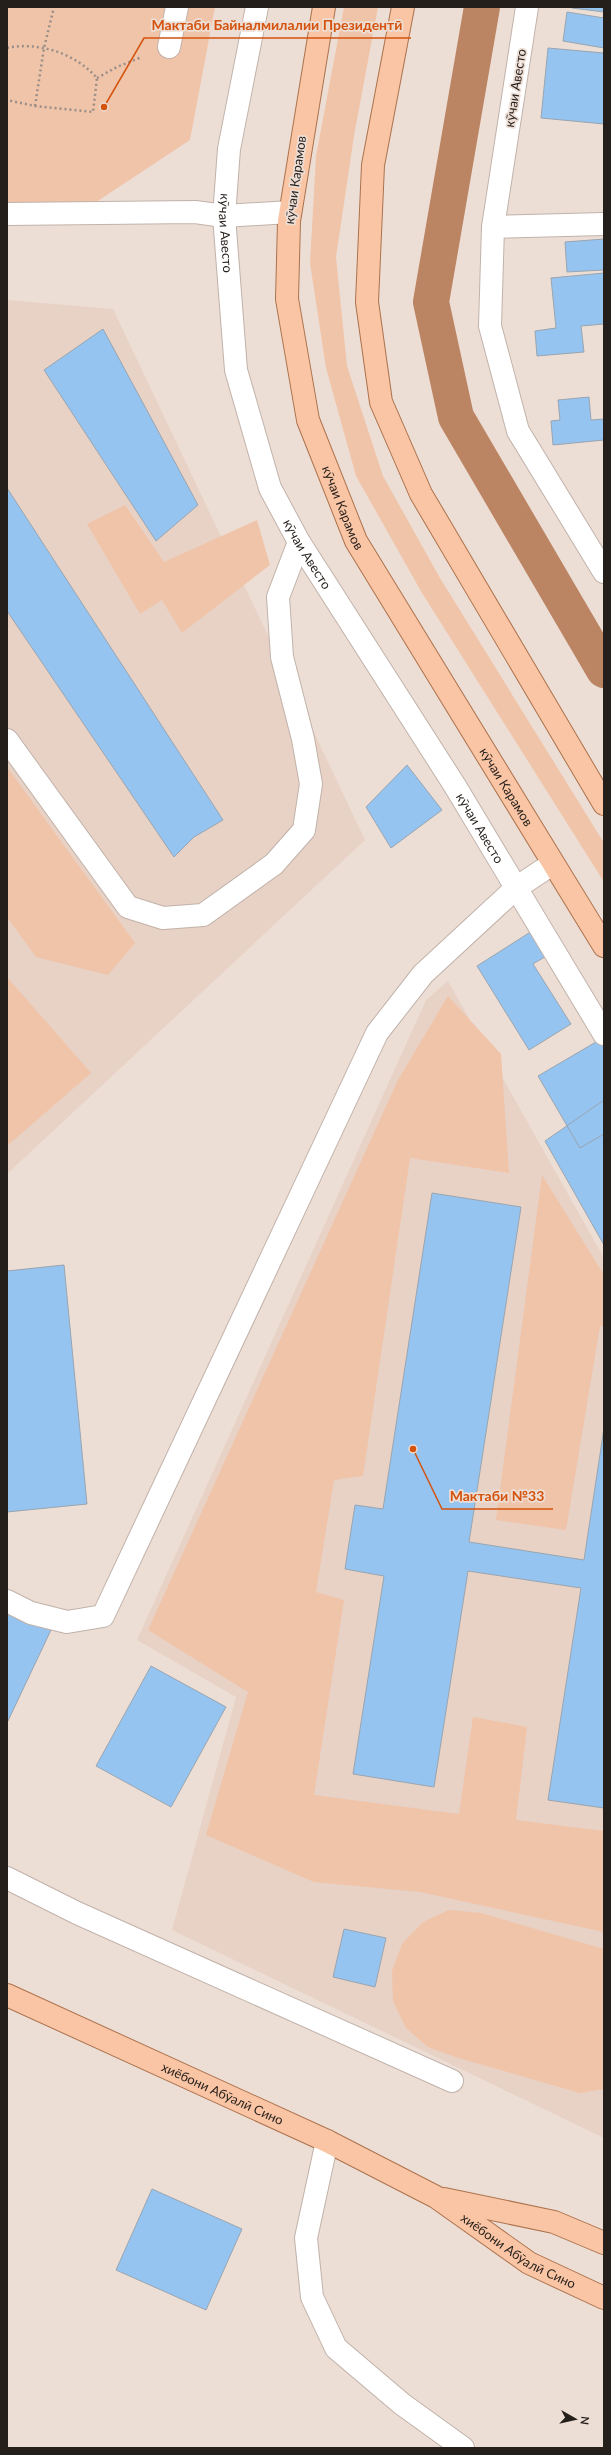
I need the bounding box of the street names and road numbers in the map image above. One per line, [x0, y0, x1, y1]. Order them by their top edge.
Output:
street label: кӯчаи Авесто [501, 48, 529, 128]
street label: кӯчаи Карамов [281, 135, 309, 225]
street label: кӯчаи Авесто [216, 193, 236, 273]
street label: кӯчаи Карамов [319, 463, 367, 553]
street label: кӯчаи Авесто [280, 516, 335, 592]
street label: кӯчаи Карамов [476, 744, 537, 829]
street label: кӯчаи Авесто [453, 790, 507, 866]
street label: хиёбони Абӯалӣ Сино [159, 2059, 286, 2128]
street label: хиёбони Абӯалӣ Сино [458, 2209, 578, 2292]

